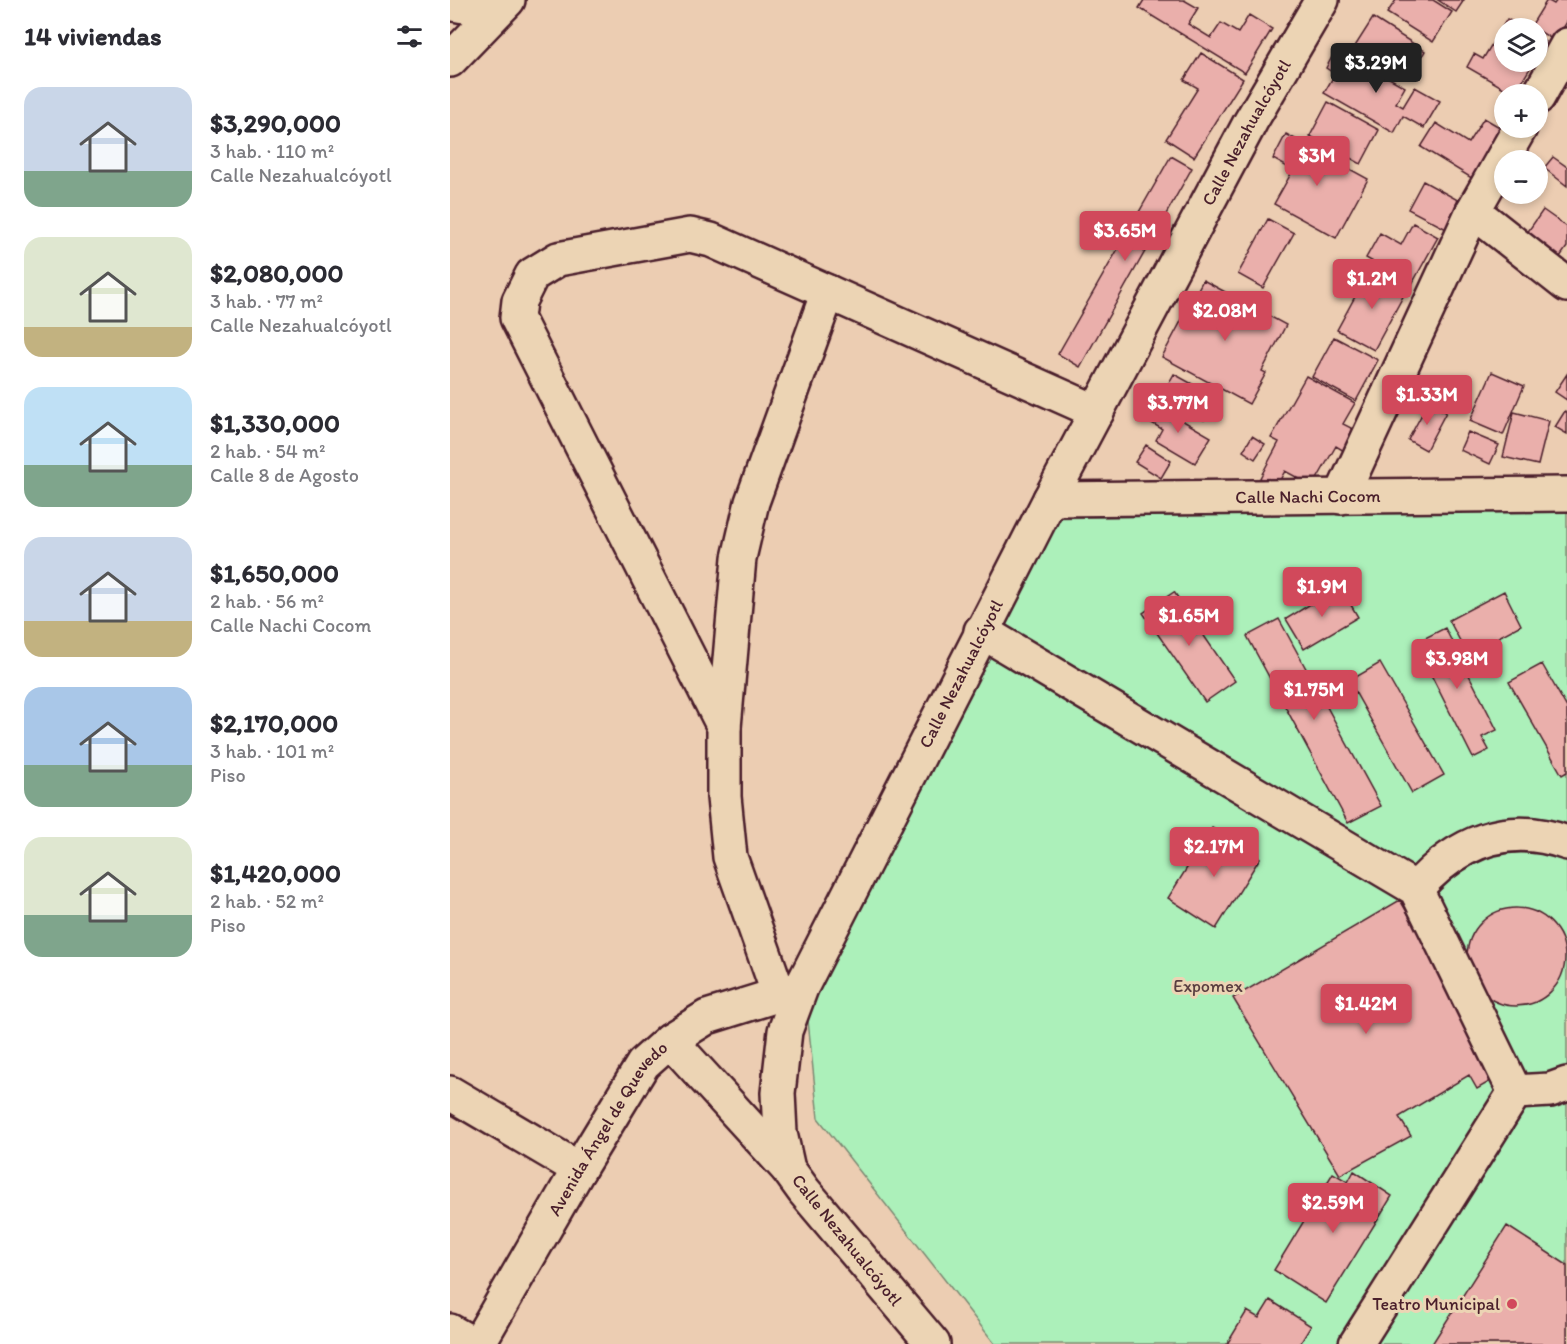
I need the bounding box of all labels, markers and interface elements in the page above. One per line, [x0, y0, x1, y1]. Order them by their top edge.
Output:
map controls [1494, 18, 1548, 204]
button: layers [1494, 18, 1548, 72]
text: 14 viviendas [24, 20, 162, 52]
icon: filters [393, 20, 426, 53]
pin: $3.29M [1327, 43, 1425, 94]
text: $3.29M [1345, 50, 1407, 74]
street label: Calle Nezahualcóyotl [1197, 56, 1296, 209]
button: + [1494, 84, 1548, 138]
text: $3,290,000 [210, 107, 341, 139]
icon: home [72, 111, 144, 183]
pin: $3M [1288, 136, 1346, 187]
text: 3 hab. · 110 m² [210, 139, 334, 163]
text: $3M [1299, 143, 1335, 167]
button: − [1494, 150, 1548, 204]
text: Calle Nezahualcóyotl [210, 163, 392, 187]
pin: $3.65M [1076, 211, 1174, 262]
text: $3.65M [1094, 218, 1156, 242]
text: $2,080,000 [210, 257, 344, 289]
pin: $1.2M [1330, 259, 1414, 310]
icon: home [72, 261, 144, 333]
text: $1.2M [1347, 266, 1397, 290]
text: 3 hab. · 77 m² [210, 289, 323, 313]
pin: $2.08M [1176, 291, 1274, 342]
text: $2.08M [1193, 298, 1257, 322]
text: Calle Nezahualcóyotl [210, 313, 392, 337]
pin: $1.33M [1378, 375, 1476, 426]
text: $1.33M [1396, 382, 1458, 406]
pin: $3.77M [1129, 383, 1227, 434]
text: $3.77M [1147, 390, 1209, 414]
text: $1,330,000 [210, 407, 340, 439]
icon: home [72, 411, 144, 483]
text: 2 hab. · 54 m² [210, 439, 325, 463]
text: Calle 8 de Agosto [210, 463, 359, 487]
street label: Calle Nachi Cocom [1235, 485, 1381, 508]
text: $1,650,000 [210, 557, 339, 589]
icon: home [72, 561, 144, 633]
pin: $1.9M [1280, 567, 1364, 618]
text: $1.9M [1297, 574, 1347, 598]
text: 2 hab. · 56 m² [210, 589, 324, 613]
street label: Calle Nezahualcóyotl [914, 596, 1008, 752]
pin: $1.65M [1140, 596, 1238, 647]
text: $1.65M [1158, 603, 1220, 627]
text: Calle Nachi Cocom [210, 613, 371, 637]
pin: $3.98M [1408, 639, 1506, 690]
text: $3.98M [1425, 646, 1489, 670]
pin: $1.75M [1265, 670, 1363, 721]
text: $1.75M [1284, 677, 1344, 701]
text: $2,170,000 [210, 707, 338, 739]
icon: home [72, 711, 144, 783]
text: 3 hab. · 101 m² [210, 739, 334, 763]
text: Piso [210, 763, 246, 787]
pin: $2.17M [1165, 827, 1263, 878]
text: $2.17M [1184, 834, 1244, 858]
text: $1,420,000 [210, 857, 341, 889]
icon: home [72, 861, 144, 933]
text: 2 hab. · 52 m² [210, 889, 324, 913]
text: Piso [210, 913, 246, 937]
park label: Expomex [1173, 975, 1243, 997]
pin: $1.42M [1317, 984, 1415, 1035]
text: $1.42M [1335, 991, 1397, 1015]
street label: Avenida Ángel de Quevedo [543, 1036, 672, 1220]
street label: Calle Nezahualcóyotl [787, 1170, 907, 1310]
pin: $2.59M [1284, 1183, 1382, 1234]
text: $2.59M [1302, 1190, 1364, 1214]
place label: Teatro Municipal [1372, 1293, 1500, 1315]
marker: Teatro Municipal [1505, 1297, 1519, 1311]

